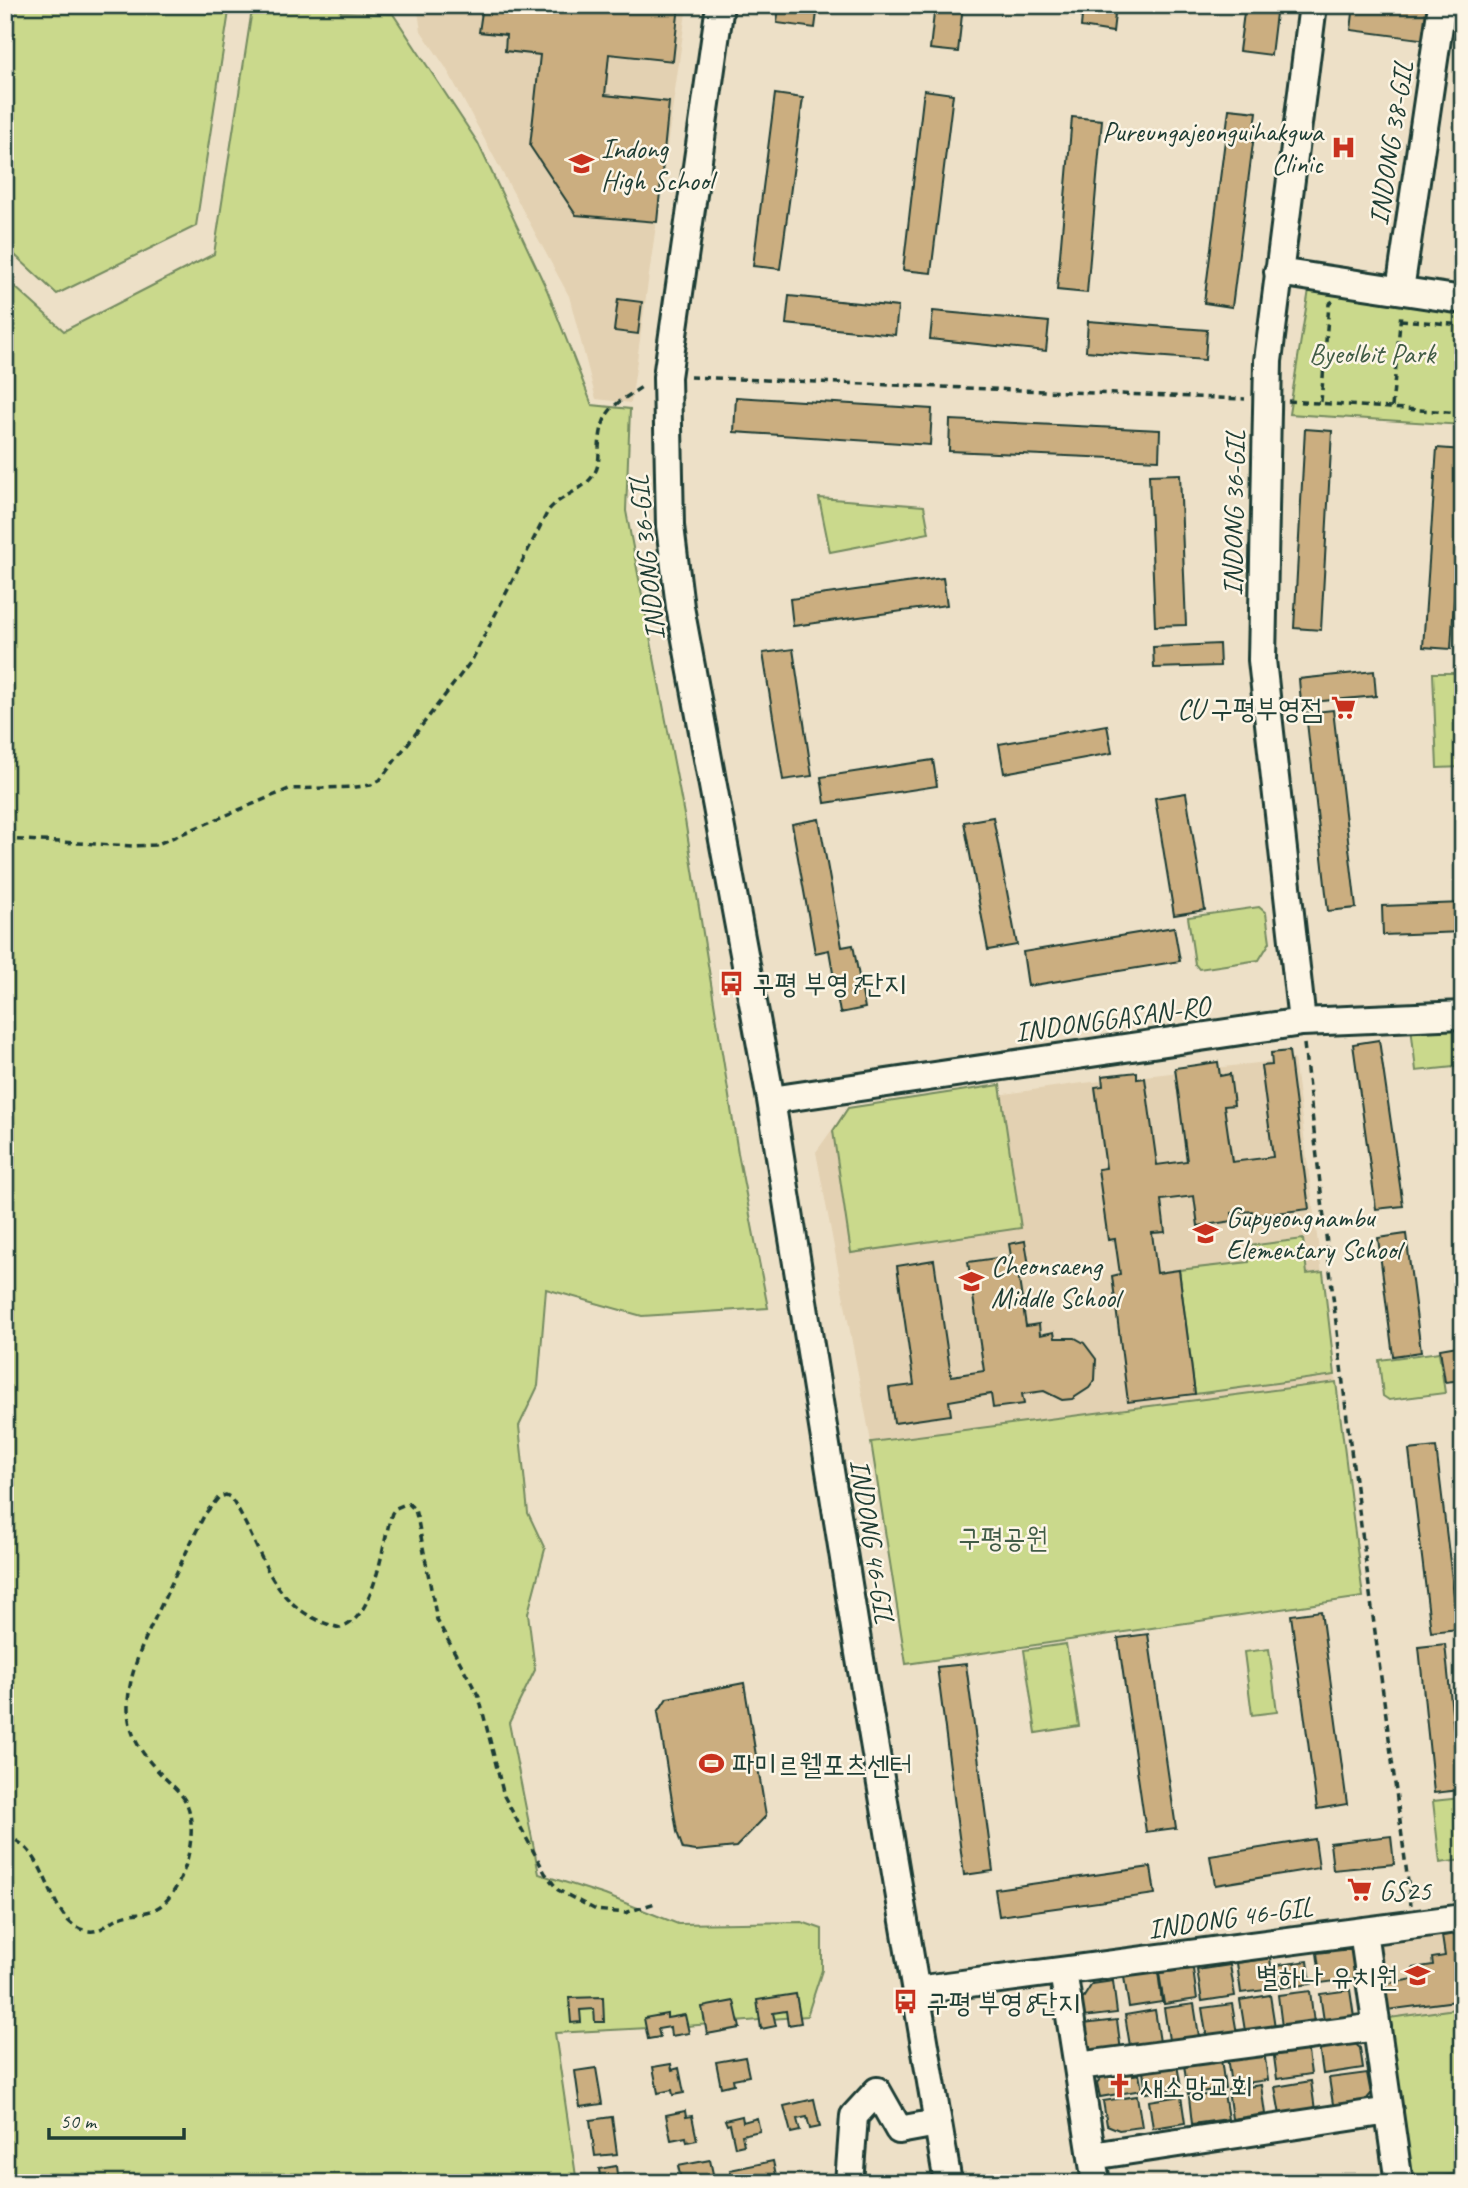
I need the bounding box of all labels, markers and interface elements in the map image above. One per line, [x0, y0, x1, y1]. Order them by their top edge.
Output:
street label: INDONG 38-GIL [1360, 58, 1421, 228]
place label: Pureungajeonguihakgwa Clinic [1102, 114, 1325, 181]
place label: Indong High School [601, 131, 719, 198]
hospital icon: Pureungajeonguihakgwa Clinic [1329, 133, 1357, 161]
school or university icon: Indong High School [567, 150, 595, 178]
park label: Byeolbit Park [1309, 336, 1437, 371]
street label: INDONG 36-GIL [1215, 430, 1252, 596]
street label: INDONG 36-GIL [620, 474, 673, 642]
place label: CU 구평부영점 [1177, 691, 1323, 726]
supermarket icon: CU 구평부영점 [1329, 694, 1357, 722]
place label: 구평 부영7단지 [752, 966, 907, 1001]
bus stop icon: 구평 부영7단지 [718, 969, 746, 997]
street label: INDONGGASAN-RO [1012, 987, 1215, 1049]
place label: Gupyeongnambu Elementary School [1226, 1200, 1406, 1267]
school or university icon: Gupyeongnambu Elementary School [1192, 1219, 1220, 1247]
place label: Cheonsaeng Middle School [991, 1248, 1125, 1315]
school or university icon: Cheonsaeng Middle School [957, 1267, 985, 1295]
street label: INDONG 46-GIL [842, 1457, 903, 1626]
park label: 구평공원 [958, 1520, 1048, 1555]
place label: 파미르웰포츠센터 [732, 1747, 912, 1782]
sports icon: 파미르웰포츠센터 [698, 1750, 726, 1778]
place label: GS25 [1379, 1873, 1432, 1908]
supermarket icon: GS25 [1345, 1876, 1373, 1904]
street label: INDONG 46-GIL [1146, 1889, 1315, 1946]
place label: 별하나 유치원 [1256, 1959, 1398, 1994]
school or university icon: 별하나 유치원 [1404, 1962, 1432, 1990]
place label: 구평 부영8단지 [926, 1985, 1081, 2020]
bus stop icon: 구평 부영8단지 [892, 1988, 920, 2016]
place label: 새소망교회 [1140, 2069, 1253, 2104]
church icon: 새소망교회 [1106, 2072, 1134, 2100]
scale bar [49, 2097, 184, 2141]
text: 50 m [60, 2108, 98, 2134]

